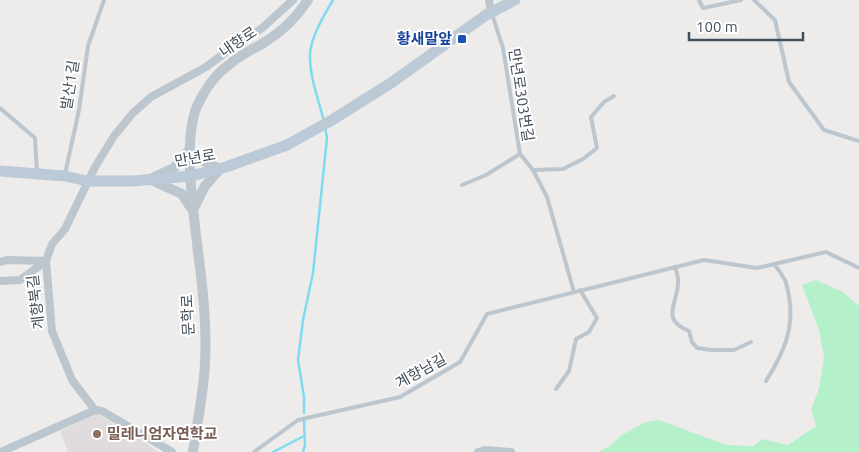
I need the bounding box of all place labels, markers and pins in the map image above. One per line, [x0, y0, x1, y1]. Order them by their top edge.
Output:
place label: 황새말앞 [397, 30, 452, 47]
marker: 황새말앞 [456, 33, 468, 45]
place label: 밀레니엄자연학교 [107, 425, 218, 442]
marker: 밀레니엄자연학교 [91, 428, 103, 440]

